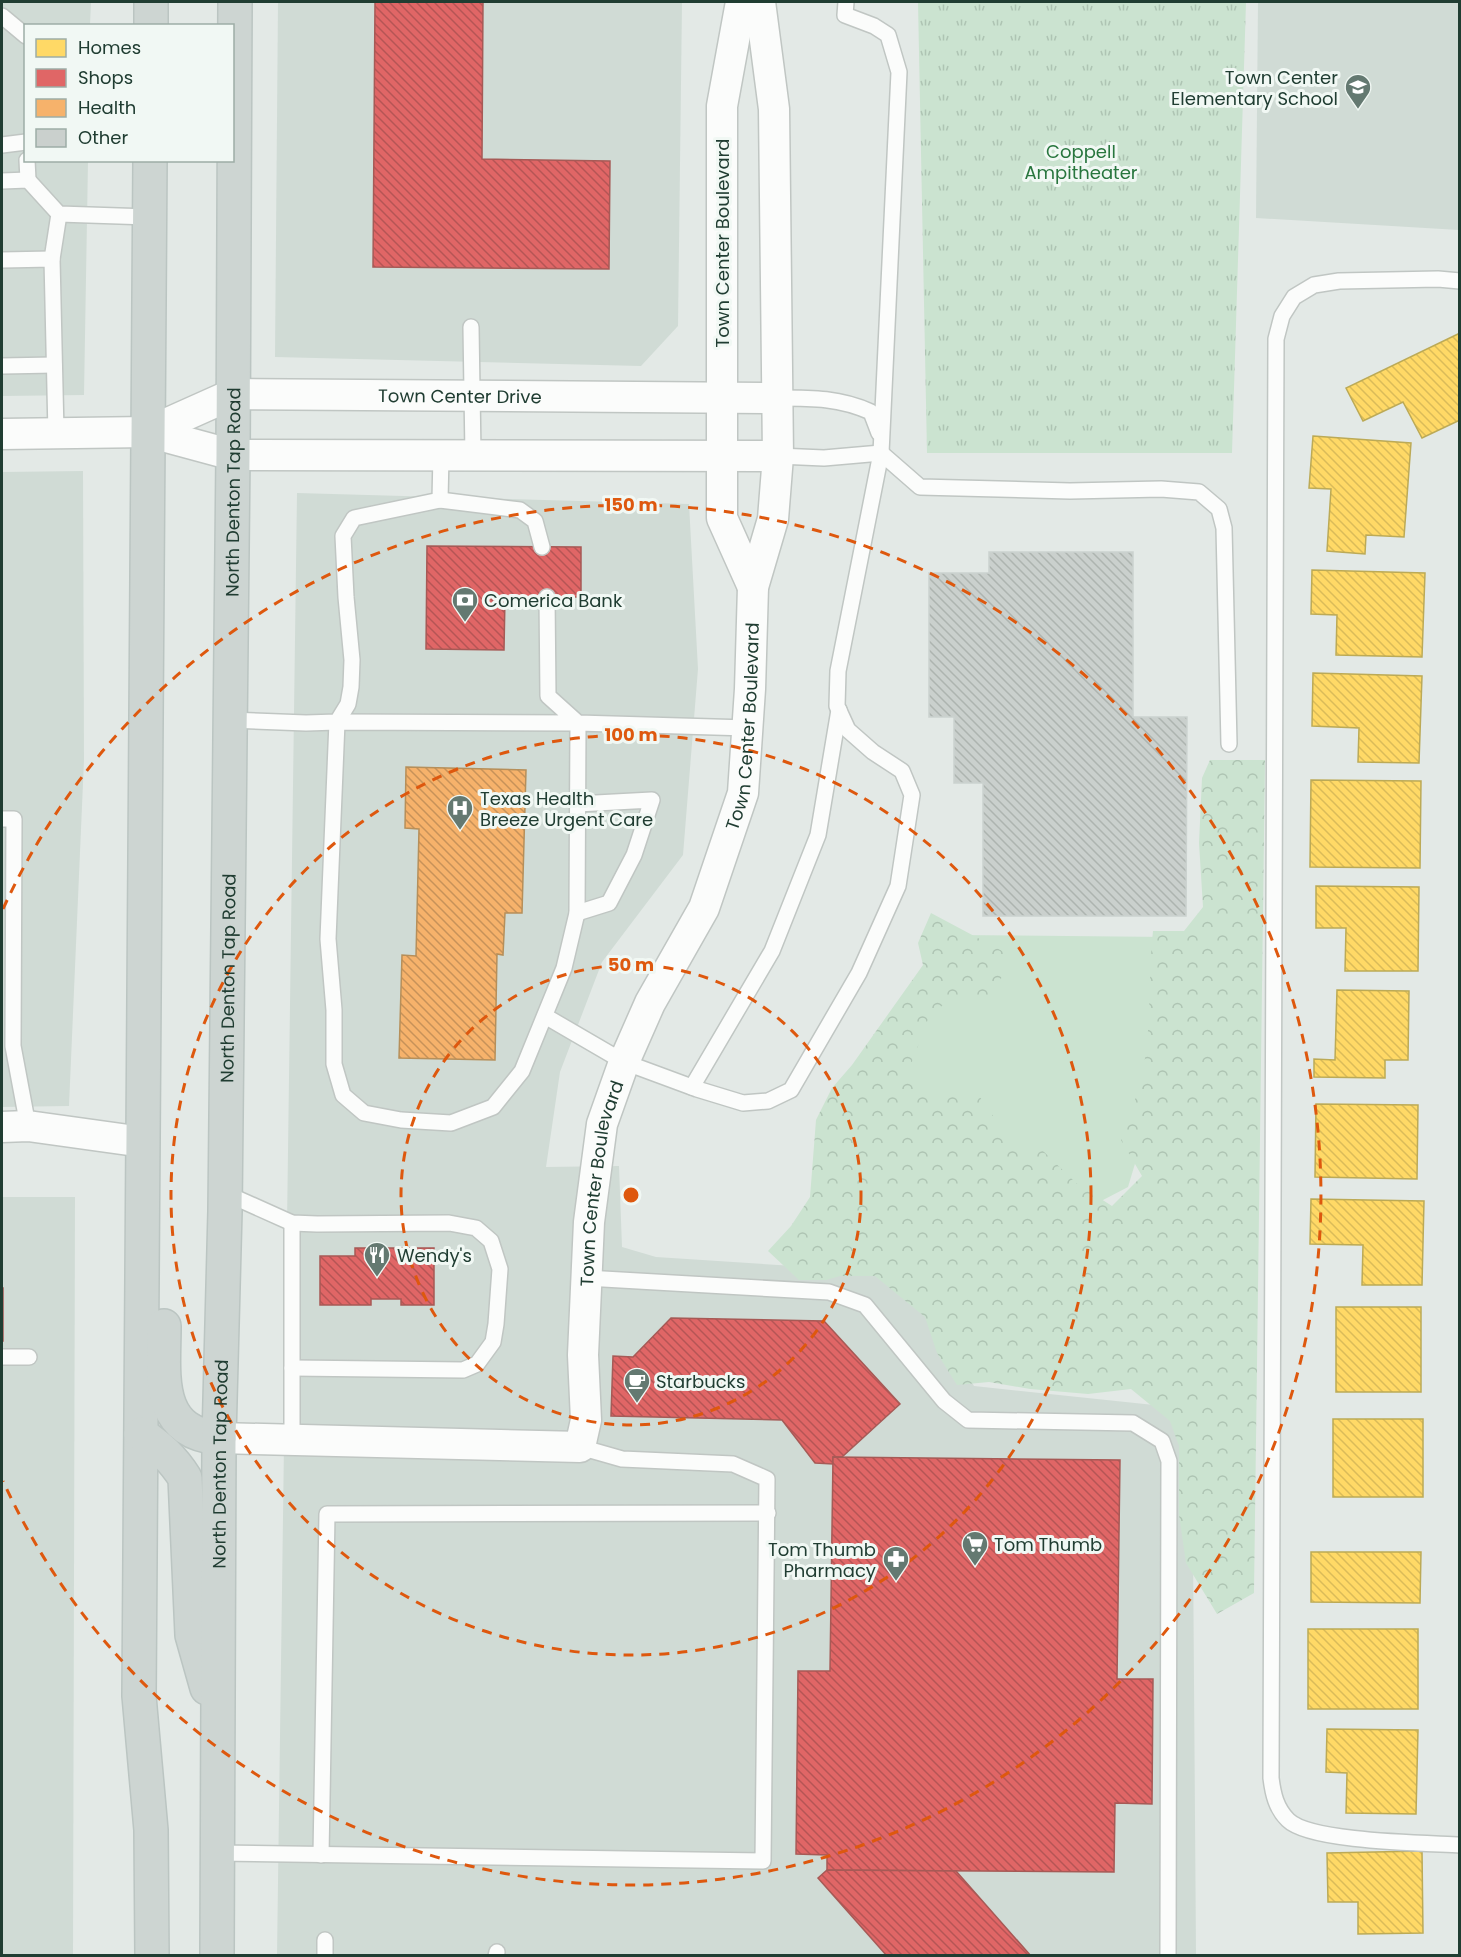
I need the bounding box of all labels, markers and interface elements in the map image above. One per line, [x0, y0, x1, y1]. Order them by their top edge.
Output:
legend [24, 24, 234, 162]
text: Homes [78, 35, 141, 60]
text: Shops [78, 65, 133, 90]
place label: Town Center Elementary School [1171, 65, 1338, 111]
school or university icon: Town Center Elementary School [1343, 72, 1373, 110]
text: Health [78, 95, 136, 120]
text: Other [78, 125, 128, 150]
street label: Town Center Boulevard [710, 139, 735, 347]
park label: Coppell Ampitheater [1024, 139, 1138, 185]
street label: Town Center Drive [378, 383, 542, 409]
street label: North Denton Tap Road [219, 387, 246, 597]
text: 150 m [604, 492, 658, 517]
bank icon: Comerica Bank [450, 585, 480, 623]
place label: Comerica Bank [484, 588, 623, 613]
street label: Town Center Boulevard [719, 622, 764, 833]
text: 100 m [604, 722, 658, 747]
place label: Texas Health Breeze Urgent Care [480, 786, 653, 832]
hospital icon: Texas Health Breeze Urgent Care [445, 793, 475, 831]
street label: North Denton Tap Road [214, 873, 241, 1083]
text: 50 m [608, 952, 654, 977]
street label: Town Center Boulevard [574, 1077, 629, 1287]
centre of rings [621, 1185, 641, 1205]
restaurant icon: Wendy's [362, 1240, 392, 1278]
place label: Wendy's [397, 1243, 472, 1268]
street label: North Denton Tap Road [206, 1359, 234, 1569]
cafe icon: Starbucks [622, 1366, 652, 1404]
place label: Starbucks [656, 1369, 745, 1394]
supermarket icon: Tom Thumb [960, 1529, 990, 1567]
place label: Tom Thumb [994, 1532, 1102, 1557]
place label: Tom Thumb Pharmacy [768, 1537, 876, 1583]
pharmacy icon: Tom Thumb Pharmacy [881, 1544, 911, 1582]

